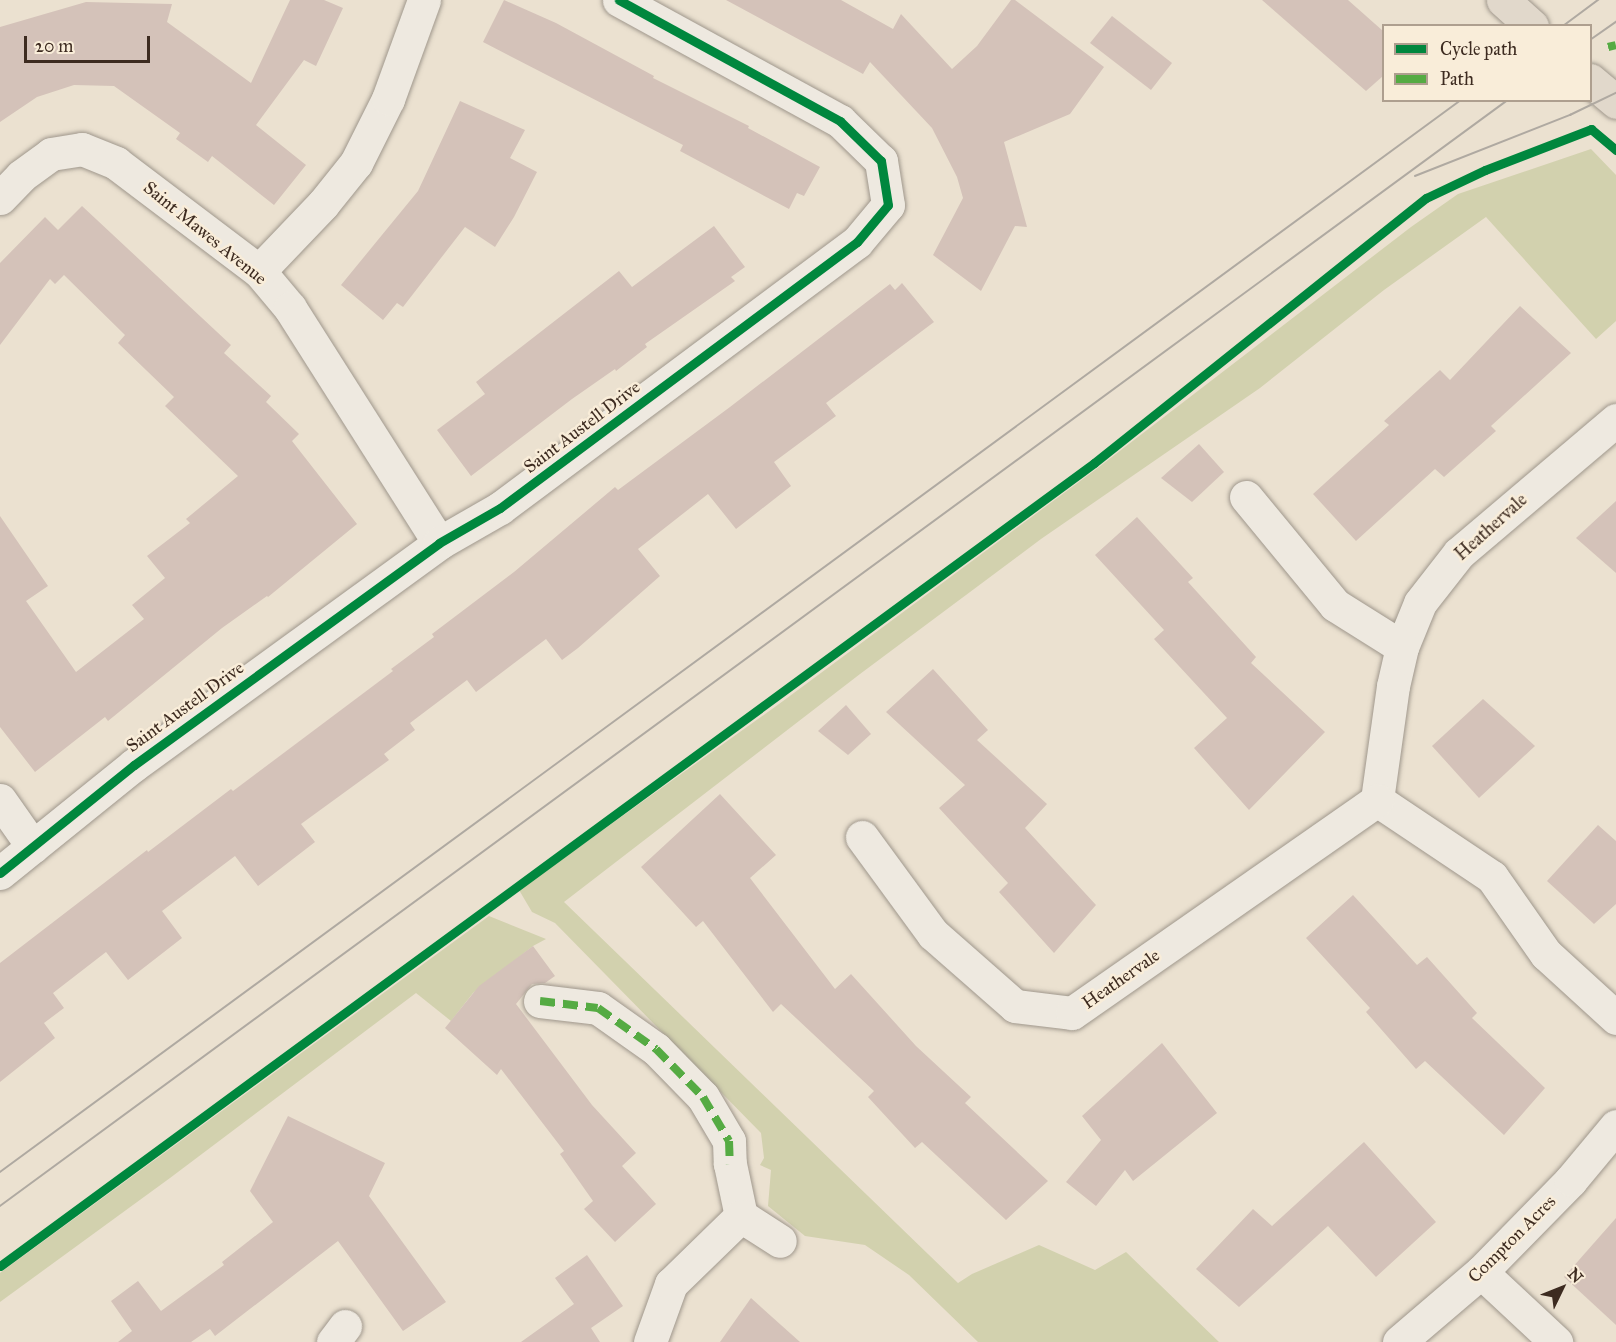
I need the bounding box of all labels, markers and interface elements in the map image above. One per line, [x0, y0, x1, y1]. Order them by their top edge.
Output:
scale bar [27, 24, 153, 62]
legend [1382, 24, 1592, 102]
text: 20 m [35, 35, 73, 57]
text: Cycle path [1440, 38, 1517, 60]
text: Path [1440, 68, 1474, 90]
street label: Saint Mawes Avenue [139, 177, 271, 289]
street label: Saint Austell Drive [520, 376, 644, 478]
street label: Heathervale [1450, 489, 1532, 565]
street label: Saint Austell Drive [122, 657, 248, 757]
street label: Heathervale [1078, 944, 1164, 1014]
street label: Compton Acres [1464, 1191, 1560, 1287]
north arrow [1532, 1258, 1592, 1318]
text: N [1564, 1264, 1587, 1287]

